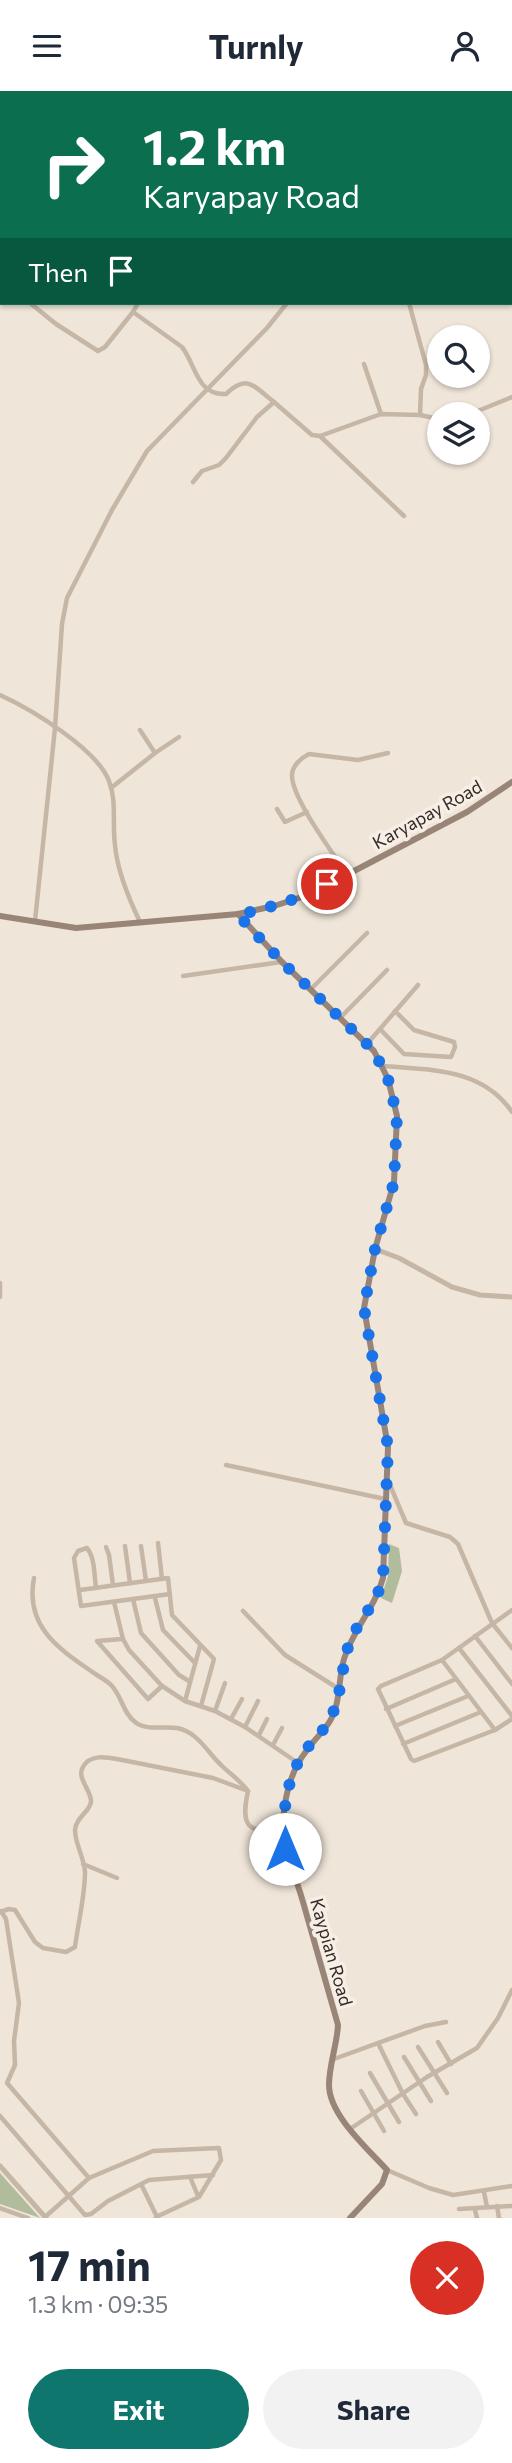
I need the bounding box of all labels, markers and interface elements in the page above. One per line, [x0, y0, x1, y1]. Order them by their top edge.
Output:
text: Turnly [209, 26, 303, 66]
icon: menu [28, 27, 66, 65]
icon: person [446, 27, 484, 65]
text: 1.2 km [143, 115, 286, 175]
icon: right [28, 119, 119, 210]
text: Karyapay Road [143, 175, 360, 215]
icon: arrive [102, 252, 140, 290]
text: Then [28, 256, 88, 287]
map controls [427, 325, 490, 465]
button: search [427, 325, 490, 388]
button: layers [427, 402, 490, 465]
street label: Karyapay Road [368, 775, 486, 853]
pin [297, 854, 357, 914]
icon: arrive [308, 865, 346, 903]
position arrow [248, 1812, 322, 1886]
street label: Kaypian Road [306, 1896, 358, 2008]
text: 17 min [28, 2238, 151, 2290]
button: close [410, 2241, 484, 2315]
text: 1.3 km · 09:35 [28, 2290, 168, 2318]
button: Exit [28, 2369, 249, 2449]
button: Share [263, 2369, 484, 2449]

